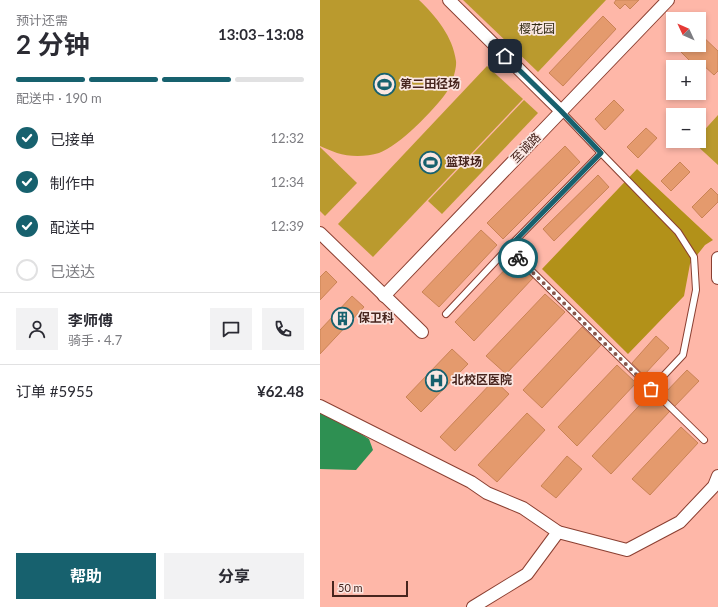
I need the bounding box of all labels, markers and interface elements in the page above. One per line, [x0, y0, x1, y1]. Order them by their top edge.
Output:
text: 预计还需 [16, 12, 68, 28]
north arrow [666, 12, 706, 52]
map controls [666, 12, 706, 148]
park label: 樱花园 [519, 21, 555, 36]
text: 13:03–13:08 [218, 25, 304, 43]
text: 2 分钟 [16, 28, 89, 60]
pin [488, 39, 522, 73]
icon: home [494, 45, 516, 67]
button: + [666, 60, 706, 100]
sports icon: 第二田径场 [372, 71, 398, 97]
place label: 第二田径场 [400, 76, 460, 91]
text: 配送中 · 190 m [16, 90, 102, 106]
button: − [666, 108, 706, 148]
icon: check [16, 127, 38, 149]
street label: 至诚路 [508, 129, 544, 166]
text: 已接单 [50, 130, 95, 148]
text: 12:32 [271, 130, 304, 146]
sports icon: 篮球场 [417, 149, 443, 175]
place label: 篮球场 [446, 154, 482, 169]
icon: check [16, 171, 38, 193]
text: 制作中 [50, 174, 95, 192]
text: 12:34 [271, 174, 304, 190]
icon: check [16, 215, 38, 237]
text: 配送中 [50, 218, 95, 236]
text: 12:39 [271, 218, 304, 234]
courier [498, 238, 538, 278]
icon: bike [507, 247, 529, 269]
text: 已送达 [50, 262, 95, 280]
building icon: 保卫科 [329, 305, 355, 331]
button: person [16, 308, 58, 350]
button: chat [210, 308, 252, 350]
button: phone [262, 308, 304, 350]
place label: 保卫科 [358, 310, 394, 325]
text: 李师傅 [68, 311, 113, 329]
text: 骑手 · 4.7 [68, 332, 122, 348]
hospital icon: 北校区医院 [424, 367, 450, 393]
place label: 北校区医院 [452, 372, 512, 387]
pin [634, 372, 668, 406]
icon: bag [640, 378, 662, 400]
text: 订单 #5955 [16, 382, 93, 400]
text: ¥62.48 [257, 382, 304, 400]
button: 帮助 [16, 553, 156, 599]
button: 分享 [164, 553, 304, 599]
scale bar [332, 579, 408, 598]
text: 50 m [338, 581, 363, 594]

